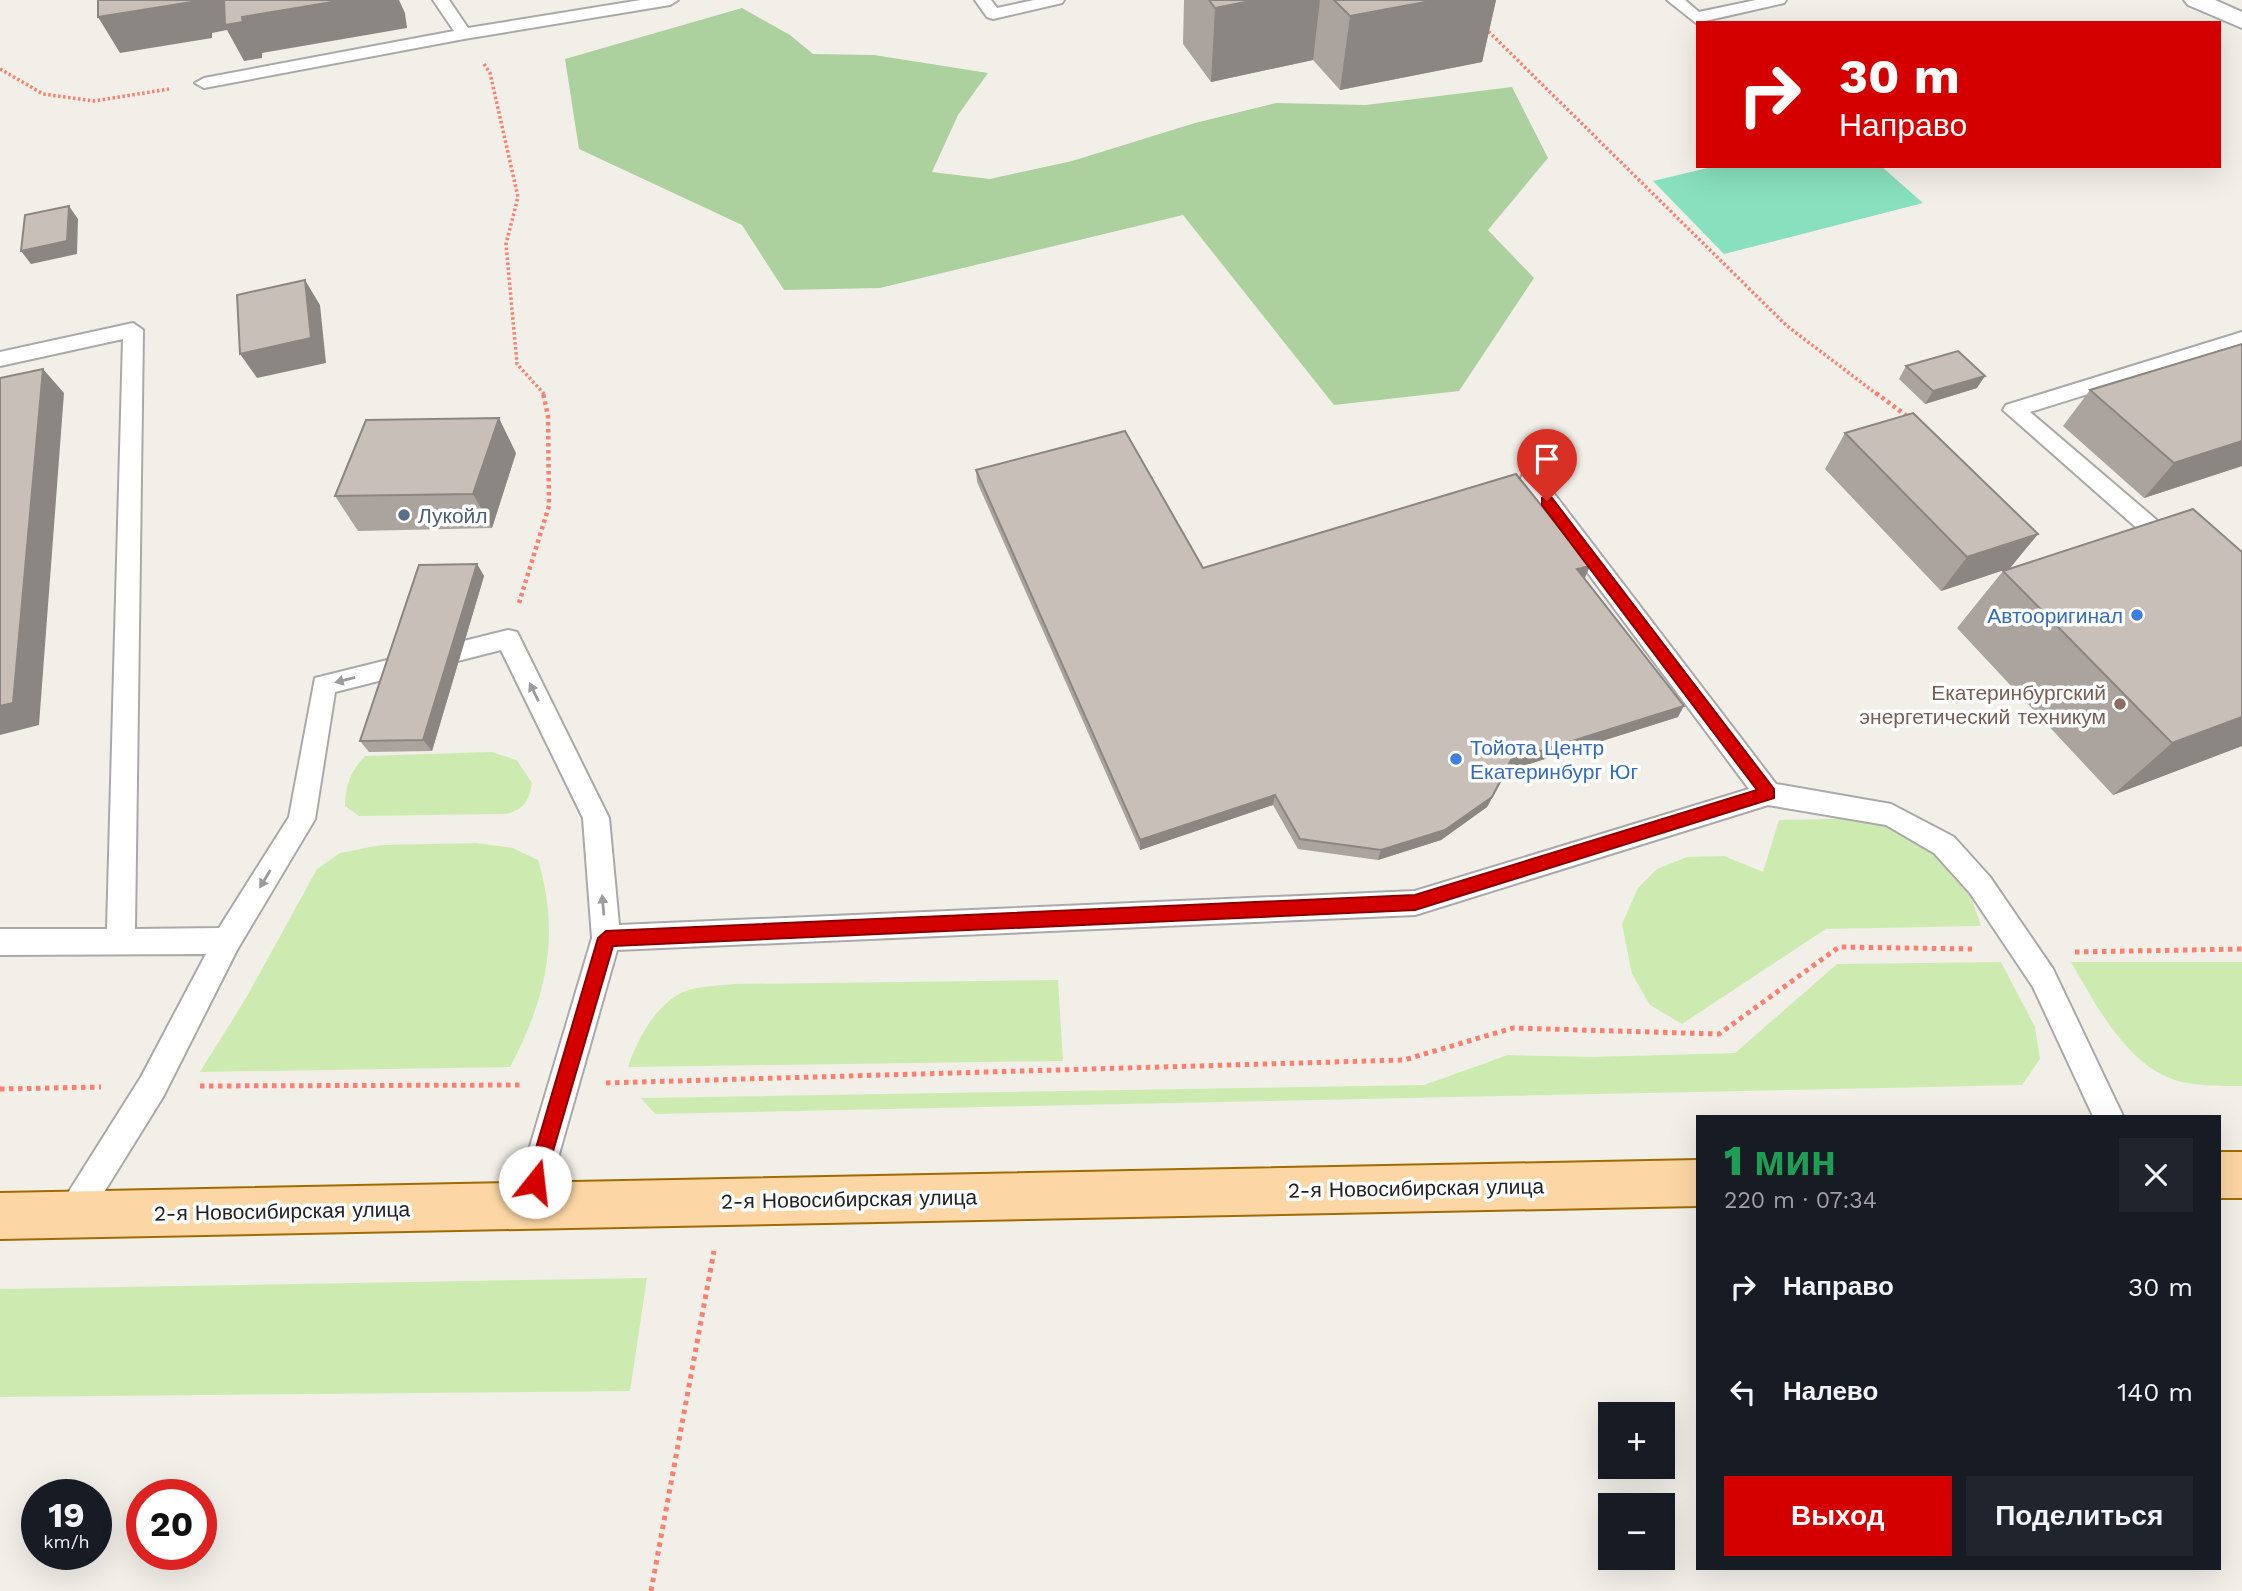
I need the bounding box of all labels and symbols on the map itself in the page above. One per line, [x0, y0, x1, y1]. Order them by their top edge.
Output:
pin [1517, 429, 1577, 501]
place label: Лукойл [418, 503, 488, 528]
marker: Лукойл [396, 507, 412, 523]
place label: Автооригинал [1987, 603, 2123, 628]
marker: Автооригинал [2129, 607, 2145, 623]
one-way arrow [334, 675, 356, 686]
place label: Екатеринбургский энергетический техникум [1859, 680, 2106, 729]
one-way arrow [528, 682, 540, 702]
marker: Екатеринбургский энергетический техникум [2112, 696, 2128, 712]
place label: Тойота Центр Екатеринбург Юг [1470, 735, 1638, 784]
marker: Тойота Центр Екатеринбург Юг [1448, 751, 1464, 767]
one-way arrow [259, 869, 271, 888]
one-way arrow [597, 893, 608, 915]
position arrow [498, 1145, 572, 1219]
street label: 2-я Новосибирская улица [1288, 1173, 1545, 1203]
street label: 2-я Новосибирская улица [721, 1184, 978, 1214]
street label: 2-я Новосибирская улица [154, 1196, 411, 1226]
speed limit sign: 20 [126, 1479, 217, 1570]

